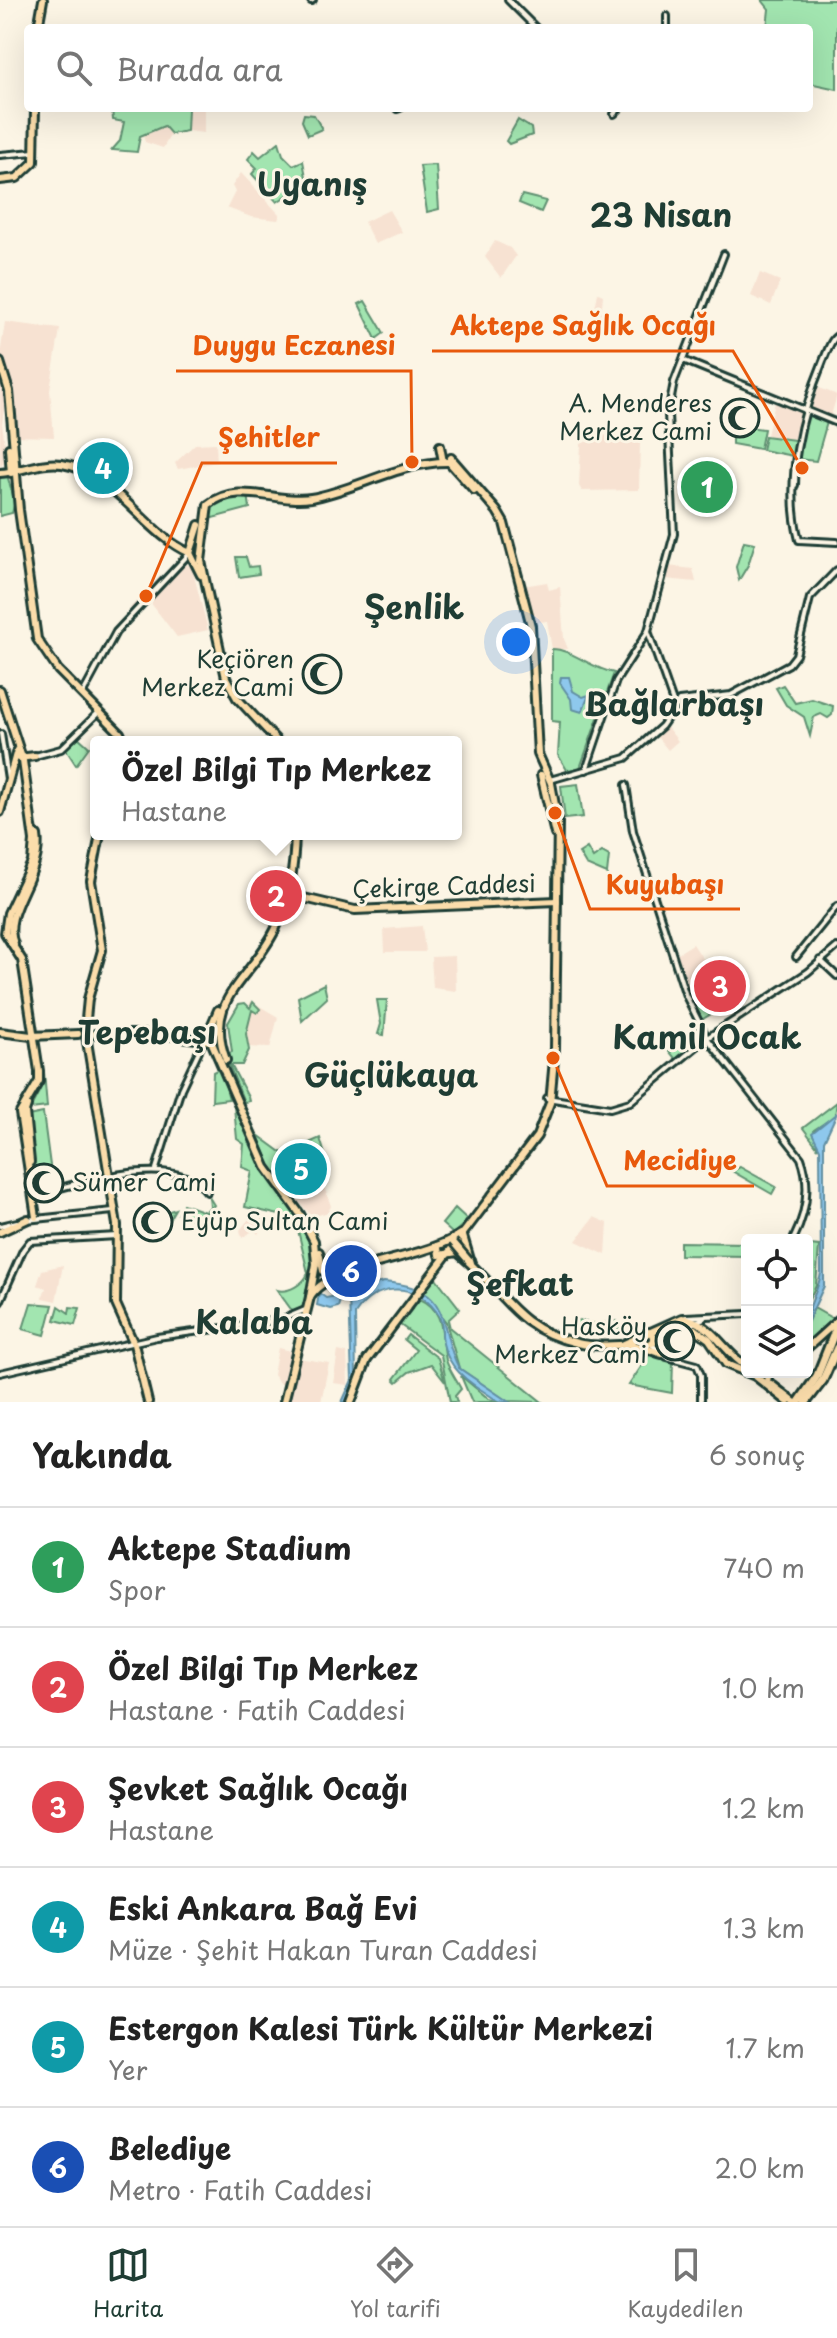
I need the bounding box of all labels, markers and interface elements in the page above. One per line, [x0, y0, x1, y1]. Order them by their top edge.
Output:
search box [24, 24, 813, 112]
icon: search [52, 46, 96, 90]
text: Burada ara [116, 46, 282, 91]
district label: Uyanış [257, 159, 367, 207]
district label: 23 Nisan [590, 190, 732, 238]
callout: Aktepe Sağlık Ocağı [432, 301, 733, 351]
text: Aktepe Sağlık Ocağı [449, 305, 716, 344]
callout: Duygu Eczanesi [176, 321, 411, 371]
text: Duygu Eczanesi [193, 325, 396, 364]
place label: A. Menderes Merkez Cami [559, 384, 712, 448]
mosque icon: A. Menderes Merkez Cami [719, 397, 761, 439]
callout: Şehitler [202, 413, 337, 463]
text: Şehitler [218, 417, 321, 456]
pin: 4 [77, 438, 129, 498]
pin: 1 [681, 457, 733, 517]
district label: Şenlik [364, 582, 464, 630]
your location [496, 622, 536, 662]
place label: Keçiören Merkez Cami [141, 640, 294, 704]
mosque icon: Keçiören Merkez Cami [301, 653, 343, 695]
district label: Bağlarbaşı [584, 679, 764, 727]
popup [90, 736, 462, 840]
text: Özel Bilgi Tıp Merkez [121, 746, 431, 791]
text: Hastane [121, 791, 227, 830]
callout: Kuyubaşı [590, 859, 740, 909]
street label: Çekirge Caddesi [352, 864, 536, 906]
text: Kuyubaşı [606, 864, 724, 903]
pin: 2 [250, 866, 302, 926]
pin: 3 [694, 956, 746, 1016]
district label: Tepebaşı [78, 1007, 216, 1055]
district label: Kamil Ocak [612, 1012, 802, 1060]
district label: Güçlükaya [304, 1050, 478, 1098]
callout: Mecidiye [607, 1136, 754, 1186]
pin: 5 [275, 1139, 327, 1199]
text: Mecidiye [623, 1140, 737, 1179]
mosque icon: Sümer Cami [23, 1162, 65, 1204]
place label: Sümer Cami [72, 1163, 216, 1199]
mosque icon: Eyüp Sultan Cami [132, 1201, 174, 1243]
place label: Eyüp Sultan Cami [181, 1202, 388, 1238]
map controls [741, 1234, 813, 1378]
button: locate [741, 1234, 813, 1306]
pin: 6 [325, 1241, 377, 1301]
district label: Şefkat [466, 1259, 574, 1307]
district label: Kalaba [195, 1297, 313, 1345]
button: layers [741, 1306, 813, 1378]
place label: Hasköy Merkez Cami [494, 1307, 647, 1371]
mosque icon: Hasköy Merkez Cami [654, 1320, 696, 1362]
text: Yakında [32, 1428, 172, 1480]
text: 6 sonuç [709, 1435, 805, 1474]
text: Aktepe Stadium [108, 1525, 351, 1570]
text: 1 [52, 1548, 64, 1587]
text: 740 m [723, 1548, 805, 1587]
text: Spor [108, 1570, 165, 1609]
text: Özel Bilgi Tıp Merkez [108, 1645, 418, 1690]
text: 2 [49, 1668, 67, 1707]
text: 1.0 km [722, 1668, 805, 1707]
text: Hastane · Fatih Caddesi [108, 1690, 405, 1729]
text: Şevket Sağlık Ocağı [108, 1765, 408, 1810]
text: 3 [49, 1788, 67, 1827]
text: 1.2 km [722, 1788, 805, 1827]
text: Hastane [108, 1810, 214, 1849]
text: Eski Ankara Bağ Evi [108, 1885, 417, 1930]
text: 4 [49, 1908, 67, 1947]
text: 1.3 km [723, 1908, 805, 1947]
text: Müze · Şehit Hakan Turan Caddesi [108, 1930, 538, 1969]
text: Estergon Kalesi Türk Kültür Merkezi [108, 2005, 653, 2050]
text: 5 [50, 2028, 66, 2067]
text: 1.7 km [726, 2028, 805, 2067]
text: Yer [108, 2050, 147, 2089]
text: Belediye [108, 2125, 231, 2170]
text: 6 [49, 2148, 67, 2187]
text: 2.0 km [715, 2148, 805, 2187]
text: Metro · Fatih Caddesi [108, 2170, 372, 2209]
tab: Harita [93, 2243, 163, 2324]
tab: Yol tarifi [350, 2243, 441, 2324]
tab: Kaydedilen [628, 2243, 744, 2324]

